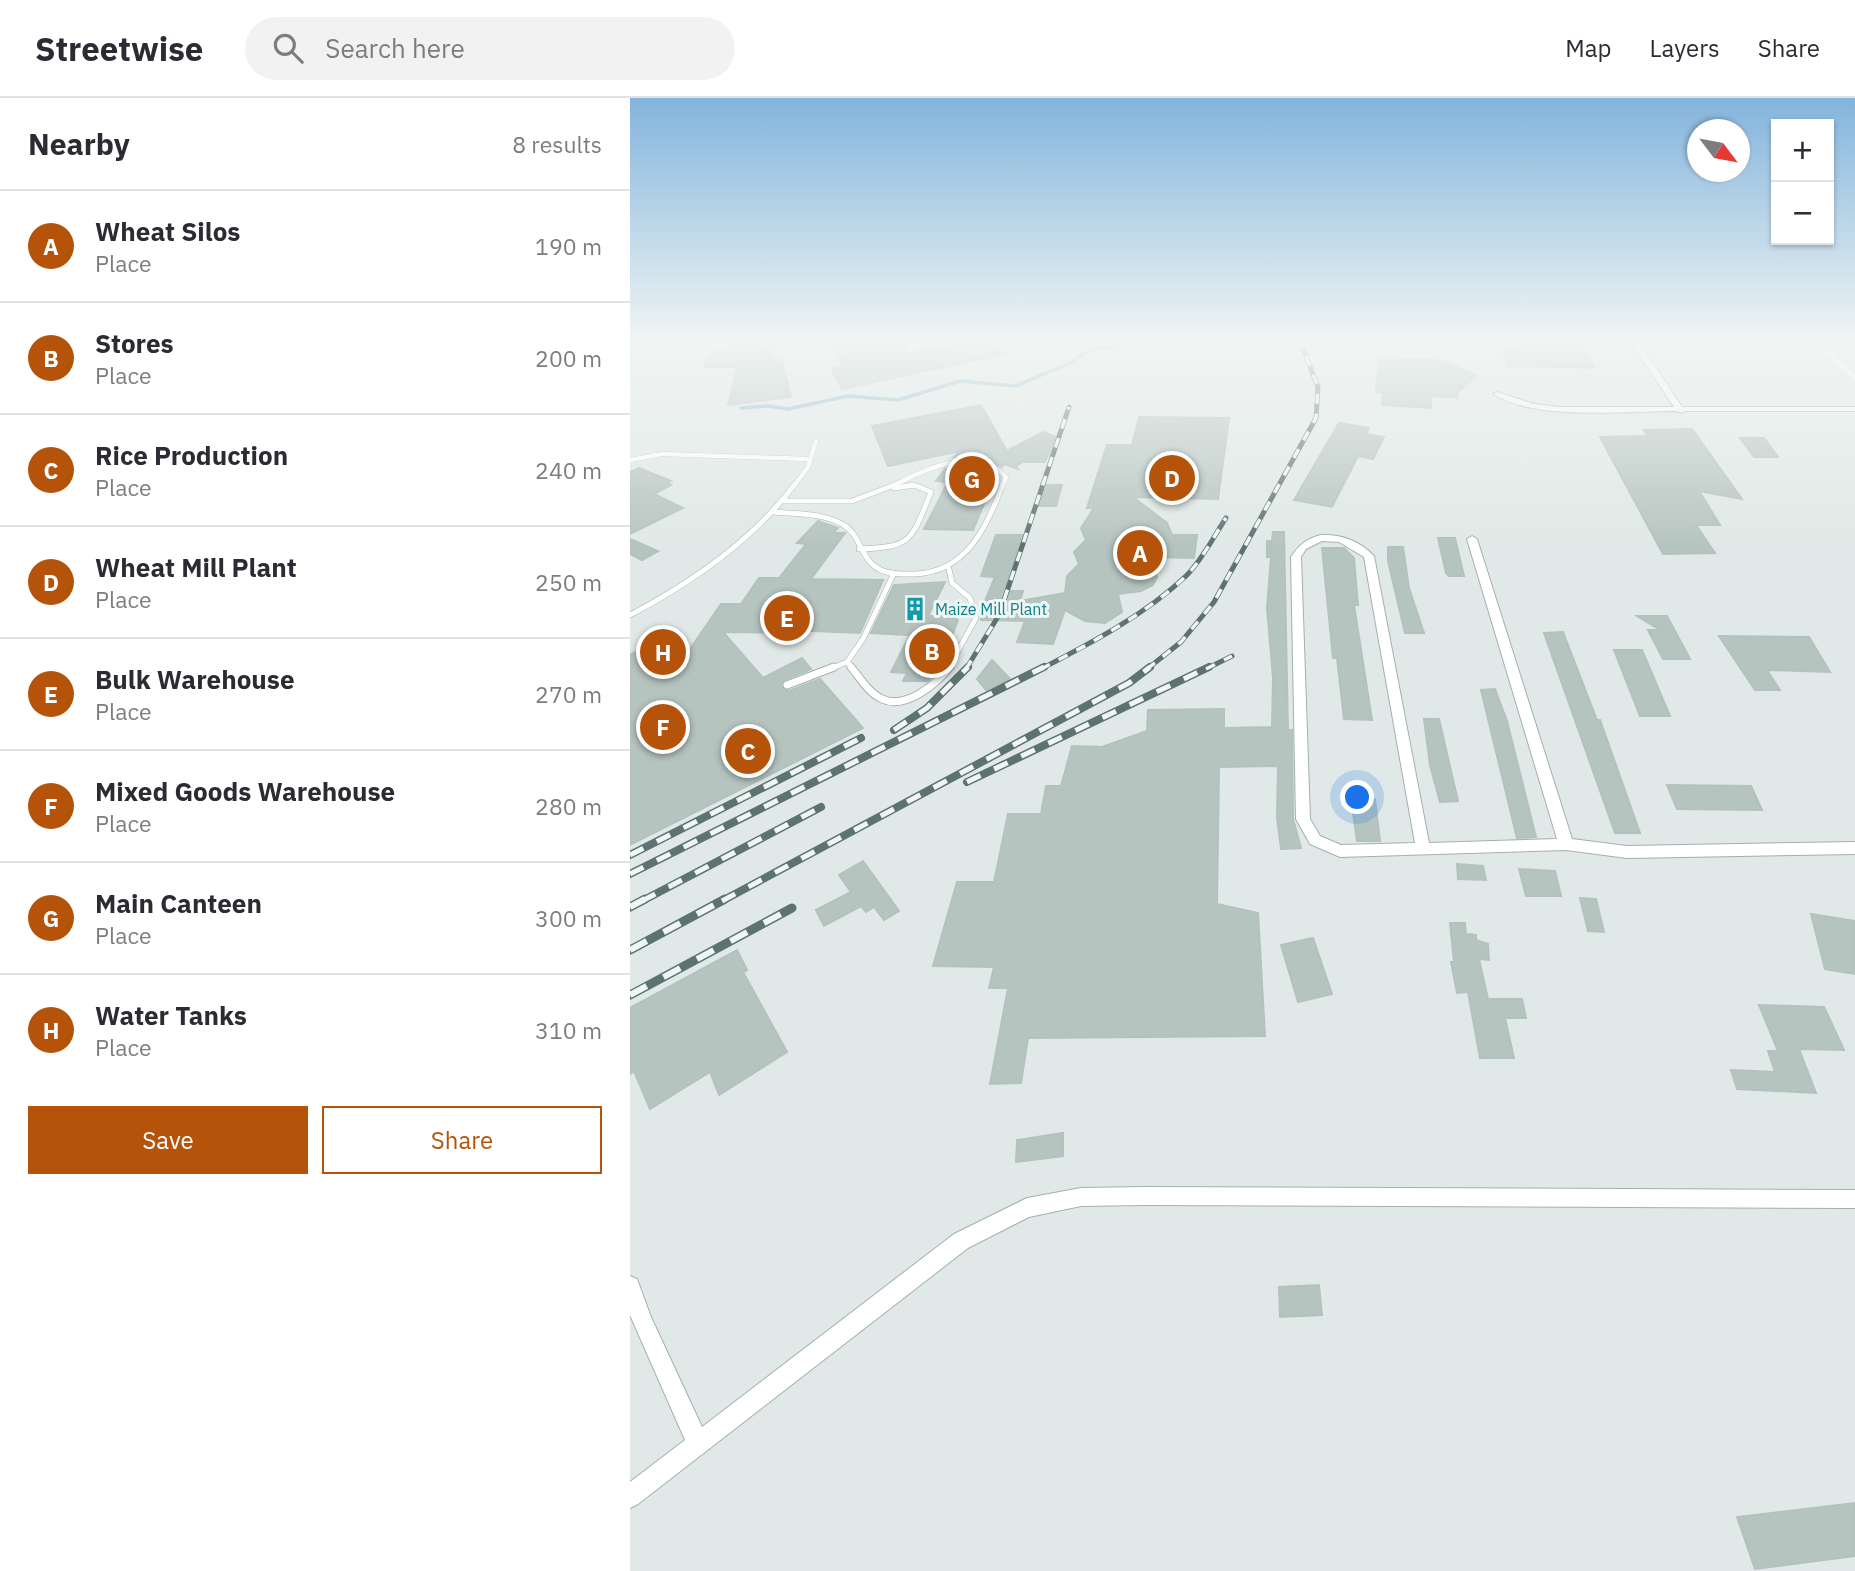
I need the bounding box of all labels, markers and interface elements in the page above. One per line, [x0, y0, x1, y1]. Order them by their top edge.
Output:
search box [245, 17, 735, 80]
text: Streetwise [35, 27, 203, 70]
icon: search [269, 29, 307, 67]
text: Search here [325, 31, 465, 65]
text: Map [1565, 32, 1612, 64]
text: Layers [1650, 32, 1720, 64]
text: Share [1758, 32, 1820, 64]
north arrow [1687, 119, 1750, 182]
map controls [1771, 119, 1834, 245]
button: + [1771, 119, 1834, 182]
text: Nearby [28, 124, 130, 163]
text: 8 results [512, 129, 602, 159]
button: − [1771, 182, 1834, 245]
text: Wheat Silos [95, 214, 240, 248]
text: A [43, 231, 59, 261]
text: 190 m [535, 231, 602, 261]
text: Place [95, 248, 152, 278]
text: Stores [95, 326, 174, 360]
text: B [43, 343, 59, 373]
text: 200 m [535, 343, 602, 373]
text: Place [95, 360, 152, 390]
text: Rice Production [95, 438, 288, 472]
pin: D [1149, 452, 1195, 504]
pin: G [949, 453, 995, 505]
text: C [44, 455, 58, 485]
text: 240 m [535, 455, 602, 485]
text: Place [95, 472, 152, 502]
pin: A [1117, 527, 1163, 579]
text: Wheat Mill Plant [95, 550, 297, 584]
text: D [43, 567, 59, 597]
text: 250 m [535, 567, 602, 597]
text: Place [95, 584, 152, 614]
pin: E [764, 592, 810, 644]
building icon: Maize Mill Plant [901, 595, 929, 623]
place label: Maize Mill Plant [935, 599, 1047, 619]
pin: B [909, 625, 955, 677]
pin: H [640, 626, 686, 678]
text: Bulk Warehouse [95, 662, 295, 696]
text: E [44, 679, 58, 709]
text: 270 m [535, 679, 602, 709]
text: Place [95, 696, 152, 726]
pin: F [640, 701, 686, 753]
pin: C [725, 725, 771, 777]
text: Mixed Goods Warehouse [95, 774, 395, 808]
your location [1340, 780, 1374, 814]
text: F [44, 791, 58, 821]
text: 280 m [535, 791, 602, 821]
text: Place [95, 808, 152, 838]
text: Main Canteen [95, 886, 262, 920]
text: G [43, 903, 59, 933]
text: 300 m [535, 903, 602, 933]
text: Place [95, 920, 152, 950]
text: Water Tanks [95, 998, 247, 1032]
text: H [43, 1015, 59, 1045]
text: 310 m [535, 1015, 602, 1045]
text: Place [95, 1032, 152, 1062]
button: Save [28, 1106, 308, 1174]
button: Share [322, 1106, 602, 1174]

